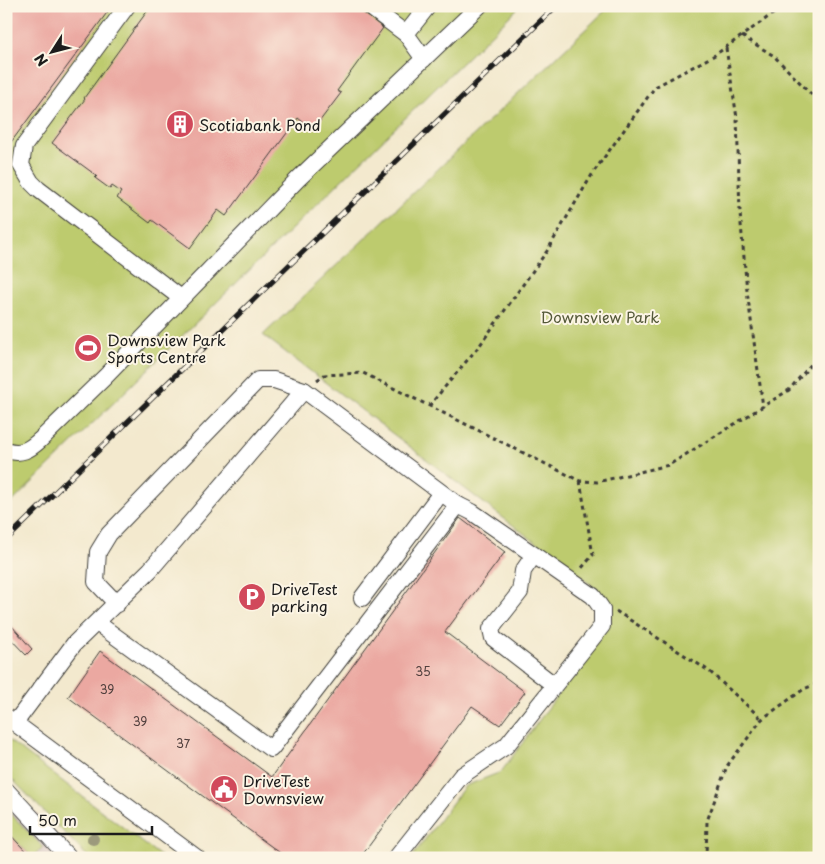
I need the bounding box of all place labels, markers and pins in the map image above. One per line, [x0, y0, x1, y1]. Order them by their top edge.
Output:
building icon: Scotiabank Pond [165, 109, 195, 139]
place label: Scotiabank Pond [199, 113, 321, 136]
place label: Downsview Park Sports Centre [107, 328, 226, 368]
sports icon: Downsview Park Sports Centre [73, 333, 103, 363]
place label: DriveTest parking [271, 577, 338, 617]
parking icon: DriveTest parking [237, 582, 267, 612]
place label: DriveTest Downsview [243, 769, 324, 809]
public building icon: DriveTest Downsview [209, 774, 239, 804]

